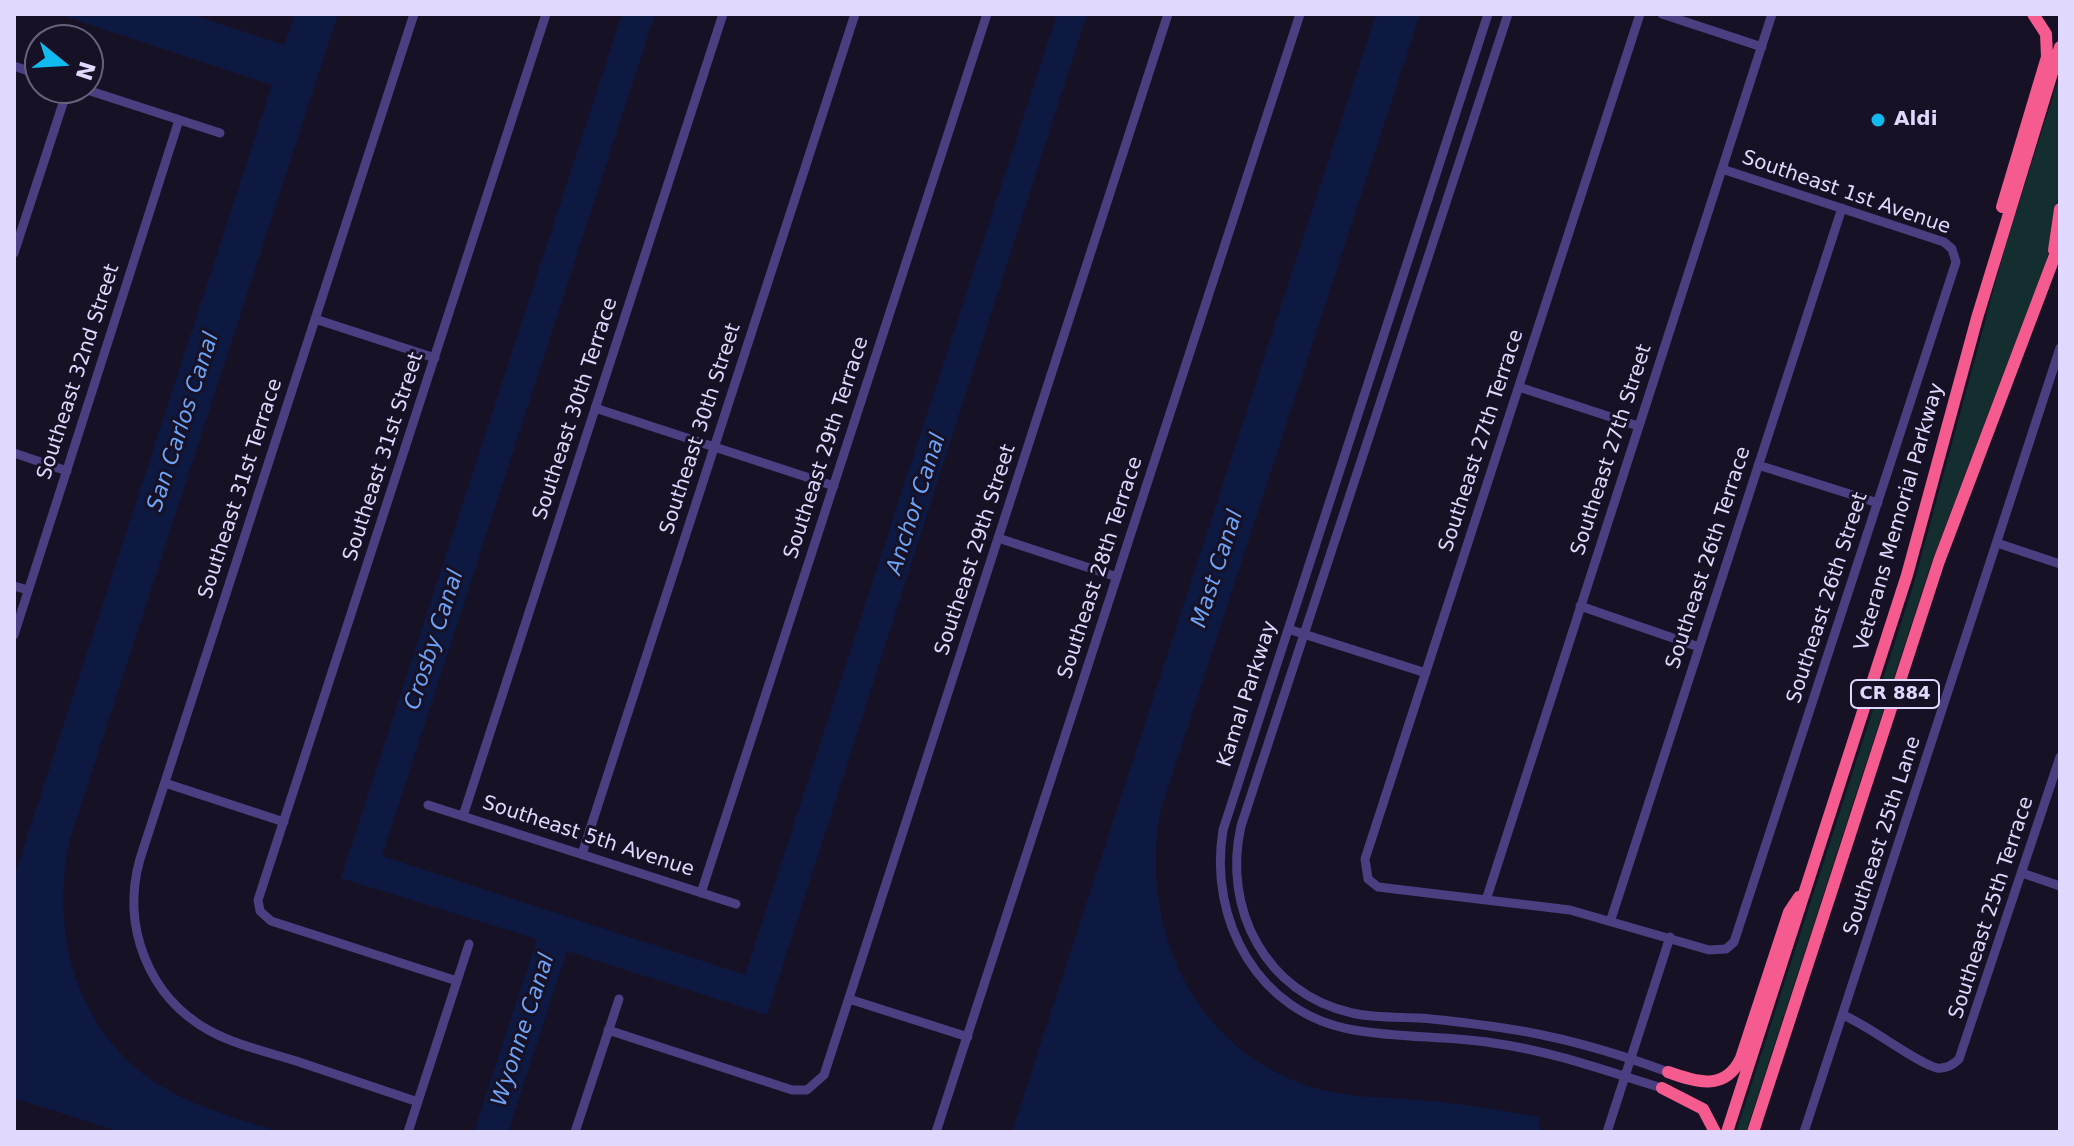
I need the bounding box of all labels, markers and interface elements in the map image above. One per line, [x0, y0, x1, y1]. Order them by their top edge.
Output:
north arrow [24, 24, 104, 104]
text: N [71, 58, 100, 84]
place label: Aldi [1894, 108, 1938, 132]
marker: Aldi [1869, 111, 1887, 129]
street label: Southeast 1st Avenue [1739, 146, 1953, 240]
street label: Southeast 32nd Street [33, 261, 125, 483]
street label: Southeast 30th Terrace [529, 295, 623, 523]
street label: Southeast 30th Street [656, 320, 746, 538]
street label: Southeast 27th Terrace [1435, 327, 1529, 555]
water label: San Carlos Canal [143, 329, 225, 515]
street label: Southeast 29th Terrace [780, 334, 874, 562]
street label: Southeast 27th Street [1567, 341, 1657, 559]
street label: Southeast 31st Street [339, 350, 429, 564]
street label: Southeast 31st Terrace [194, 376, 288, 602]
street label: Veterans Memorial Parkway [1850, 380, 1950, 654]
water label: Anchor Canal [882, 430, 952, 578]
street label: Southeast 29th Street [931, 441, 1021, 659]
street label: Southeast 26th Terrace [1662, 444, 1756, 672]
street label: Southeast 28th Terrace [1054, 454, 1148, 682]
street label: Southeast 26th Street [1783, 489, 1873, 707]
water label: Mast Canal [1187, 507, 1249, 631]
water label: Crosby Canal [400, 567, 470, 713]
street label: Kamal Parkway [1213, 618, 1283, 770]
road number: CR 884 [1851, 680, 1939, 708]
street label: Southeast 25th Lane [1839, 733, 1927, 939]
street label: Southeast 5th Avenue [479, 791, 697, 883]
street label: Southeast 25th Terrace [1945, 794, 2039, 1022]
water label: Wyonne Canal [487, 950, 561, 1110]

